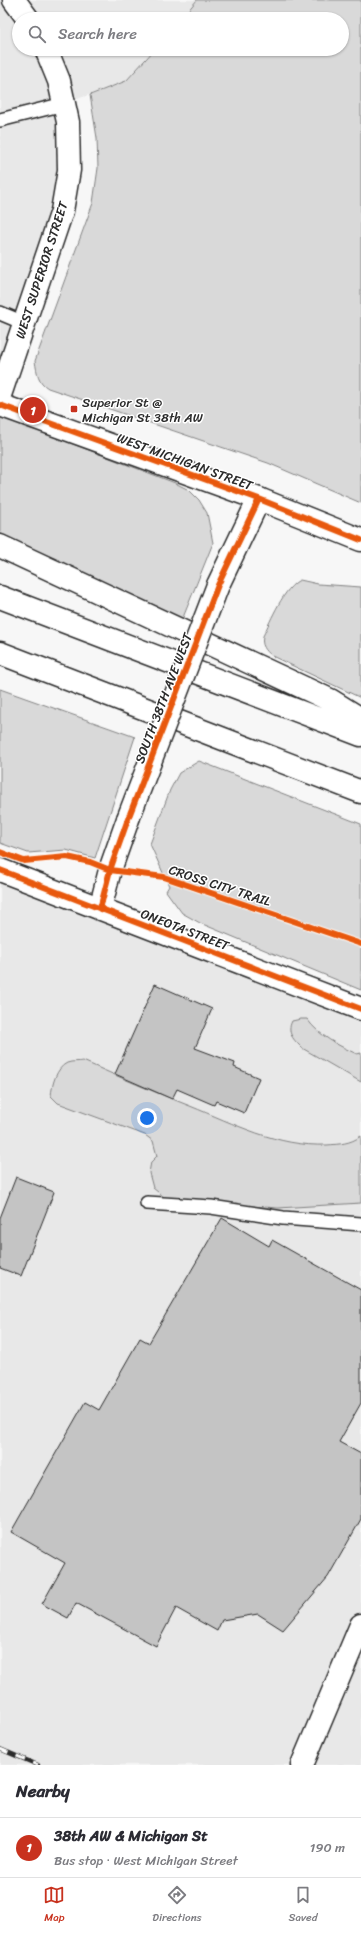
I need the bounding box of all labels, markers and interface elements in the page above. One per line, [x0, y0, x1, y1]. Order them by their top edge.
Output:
search box [12, 12, 349, 56]
text: Search here [58, 21, 137, 47]
icon: search [26, 23, 48, 45]
street label: WEST SUPERIOR STREET [8, 197, 75, 342]
place label: Superior St @ Michigan St 38th AW [82, 391, 204, 429]
pin: 1 [20, 395, 46, 425]
marker: Superior St @ Michigan St 38th AW [69, 404, 79, 414]
street label: WEST MICHIGAN STREET [114, 426, 258, 497]
street label: SOUTH 38TH AVE WEST [128, 628, 199, 767]
street label: CROSS CITY TRAIL [166, 858, 274, 913]
street label: ONEOTA STREET [137, 902, 234, 957]
your location [137, 1108, 157, 1128]
text: Nearby [16, 1776, 70, 1806]
text: 38th AW & Michigan St [54, 1823, 208, 1849]
text: 1 [26, 1836, 32, 1859]
text: 190 m [310, 1836, 345, 1859]
text: Bus stop · West Michigan Street [54, 1849, 238, 1872]
tab: Map [43, 1884, 65, 1927]
tab: Directions [152, 1884, 202, 1927]
tab: Saved [289, 1884, 318, 1927]

